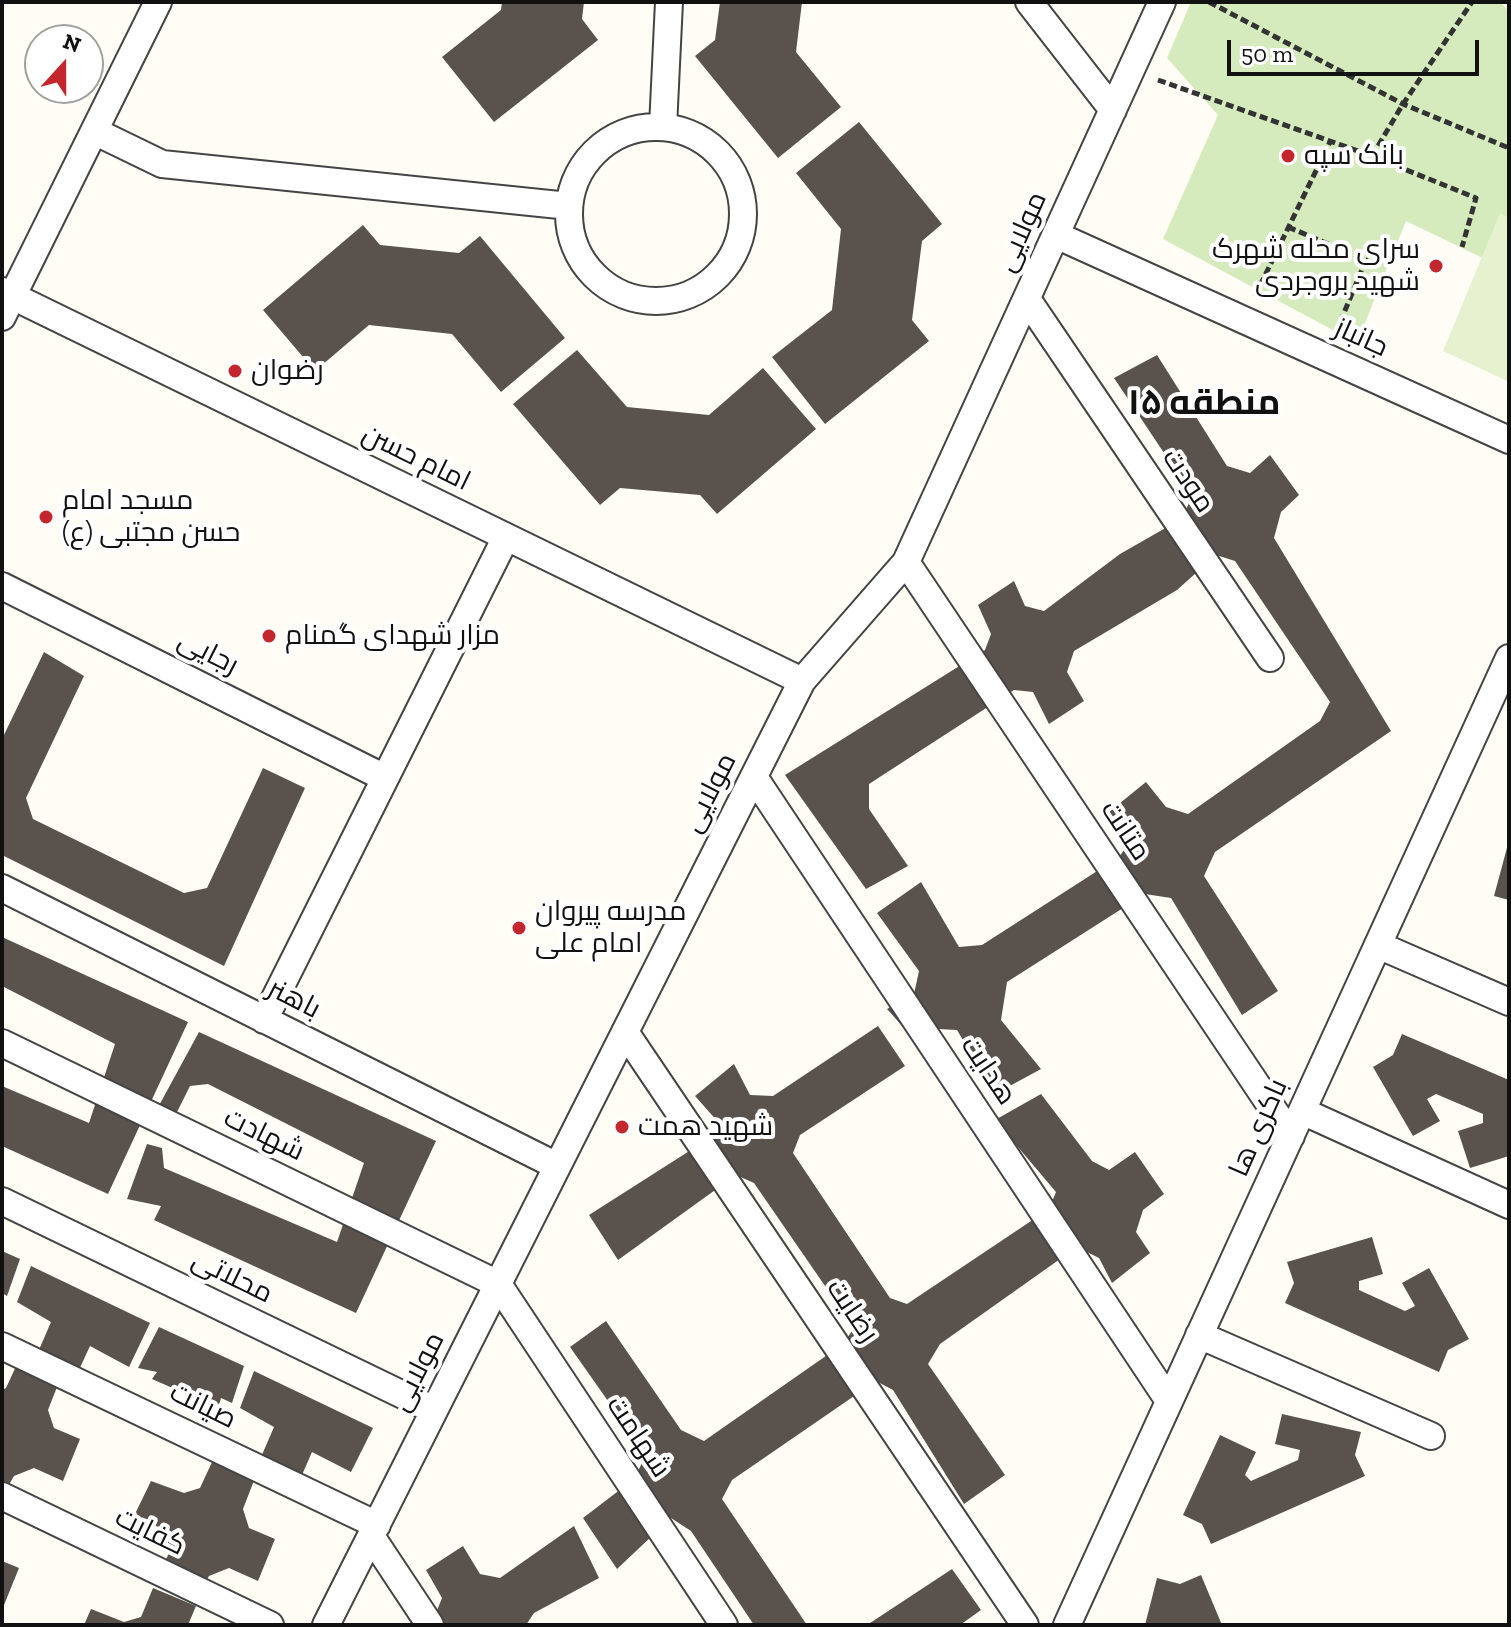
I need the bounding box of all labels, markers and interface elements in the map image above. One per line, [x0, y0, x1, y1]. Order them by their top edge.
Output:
north arrow [24, 24, 104, 104]
scale bar [1231, 24, 1483, 74]
text: N [59, 27, 85, 59]
text: 50 m [1241, 39, 1293, 68]
place label: بانک سپه [1304, 139, 1404, 173]
marker: بانک سپه [1279, 147, 1297, 165]
street label: مولايی [989, 187, 1055, 277]
place label: سرای محله شهرک شهید بروجردی [1212, 233, 1420, 299]
marker: سرای محله شهرک شهید بروجردی [1427, 257, 1445, 275]
street label: جانباز [1329, 311, 1393, 365]
place label: رضوان [251, 354, 324, 388]
marker: رضوان [226, 362, 244, 380]
district label: منطقه ۱۵ [1127, 382, 1281, 426]
street label: امام حسن [356, 417, 476, 499]
street label: مودت [1155, 443, 1221, 519]
place label: مسجد امام حسن مجتبی (ع) [62, 484, 240, 550]
marker: مسجد امام حسن مجتبی (ع) [37, 508, 55, 526]
place label: مزار شهدای گمنام [285, 619, 500, 653]
street label: رجایی [172, 624, 244, 682]
marker: مزار شهدای گمنام [260, 627, 278, 645]
street label: مولايی [676, 748, 744, 838]
street label: متانت [1093, 795, 1157, 867]
place label: مدرسه پیروان امام علی [535, 895, 687, 961]
marker: مدرسه پیروان امام علی [510, 919, 528, 937]
street label: باهنر [262, 972, 326, 1026]
street label: هدایت [953, 1030, 1023, 1112]
street label: باکری ها [1223, 1074, 1295, 1182]
street label: شهادت [218, 1101, 310, 1169]
place label: شهید همت [638, 1110, 773, 1144]
marker: شهید همت [613, 1118, 631, 1136]
street label: محلاتی [186, 1243, 278, 1311]
street label: رضایت [819, 1273, 885, 1349]
street label: مولايی [384, 1327, 452, 1417]
street label: صیانت [164, 1376, 242, 1436]
street label: شهامت [599, 1390, 677, 1484]
street label: کفایت [109, 1501, 191, 1563]

